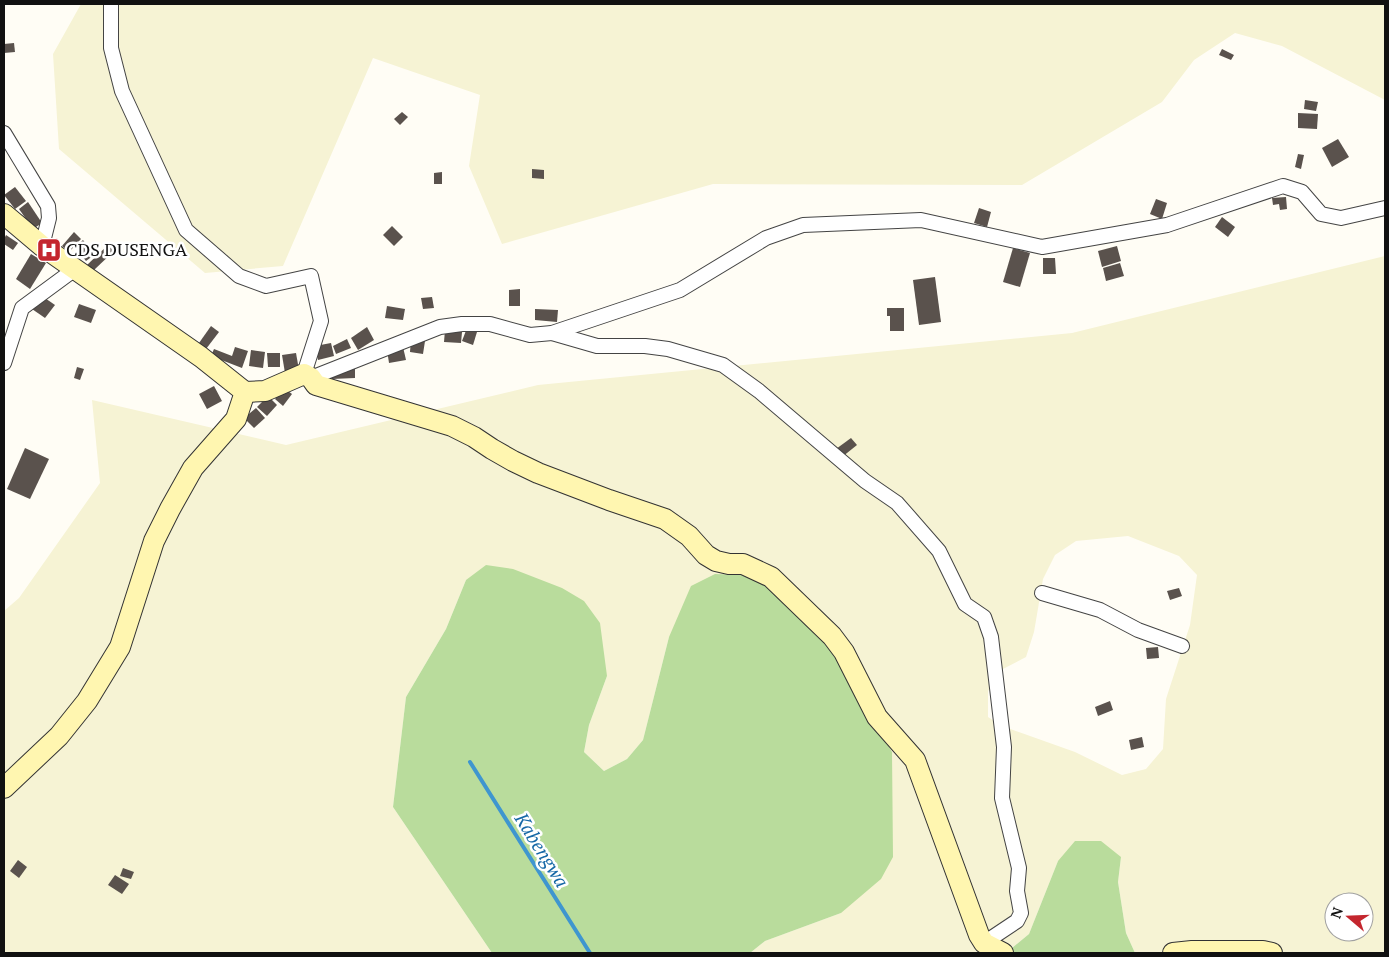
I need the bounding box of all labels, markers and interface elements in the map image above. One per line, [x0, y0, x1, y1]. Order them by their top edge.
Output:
hospital icon: CDS DUSENGA [36, 237, 62, 263]
place label: CDS DUSENGA [66, 237, 188, 261]
water label: Kabengwa [509, 807, 575, 892]
north arrow [1324, 892, 1374, 942]
text: N [1326, 904, 1347, 921]

